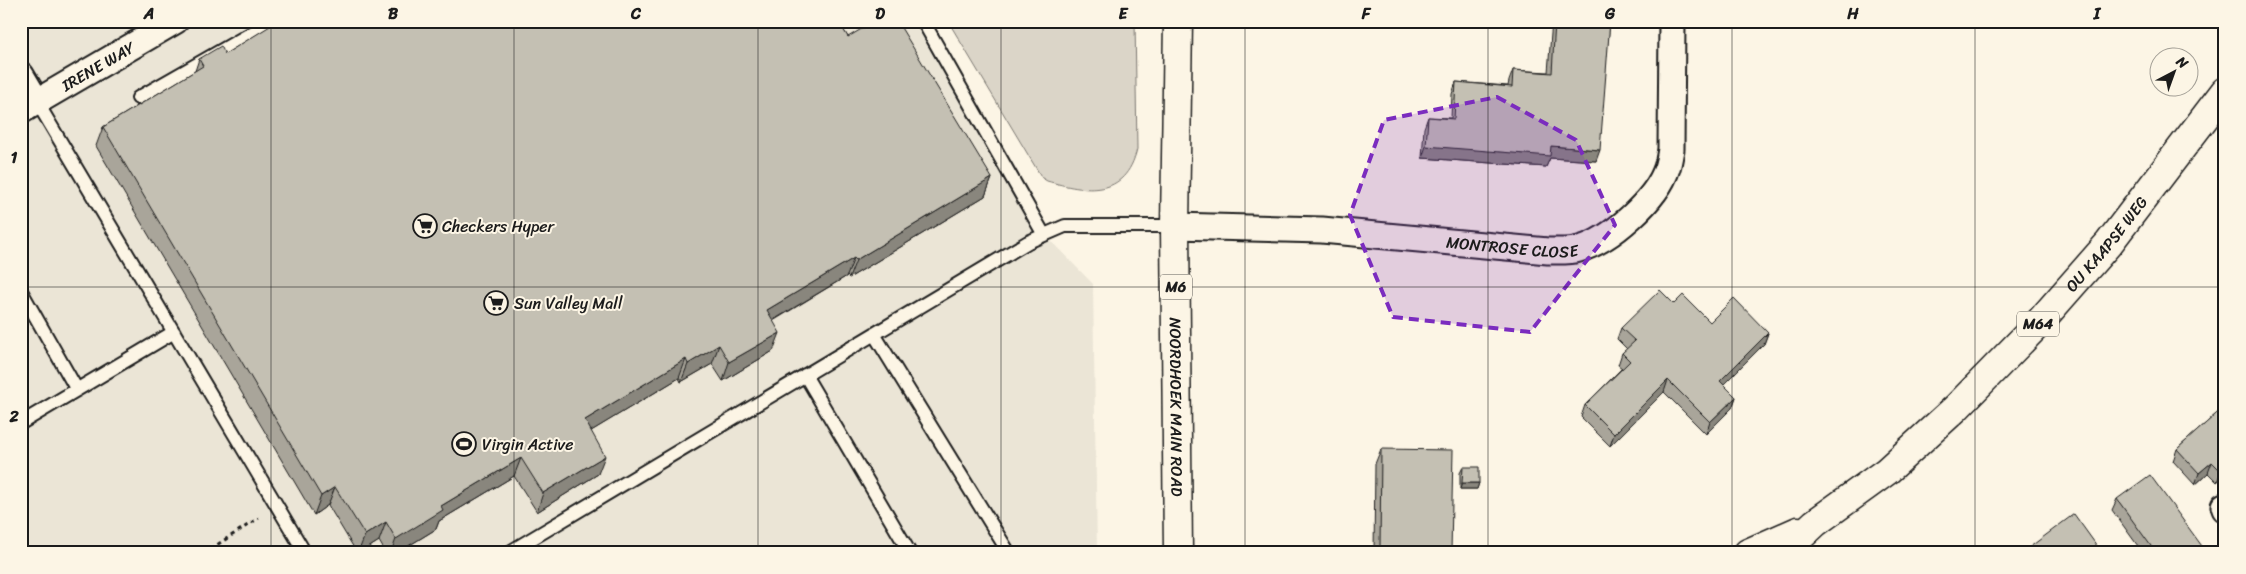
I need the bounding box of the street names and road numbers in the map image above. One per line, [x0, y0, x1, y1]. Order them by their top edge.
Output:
street label: IRENE WAY [55, 33, 142, 100]
street label: OU KAAPSE WEG [2058, 189, 2155, 299]
street label: MONTROSE CLOSE [1445, 228, 1582, 266]
road number: M6 [1160, 274, 1192, 300]
road number: M64 [2017, 312, 2059, 336]
street label: NOORDHOEK MAIN ROAD [1161, 317, 1191, 497]

